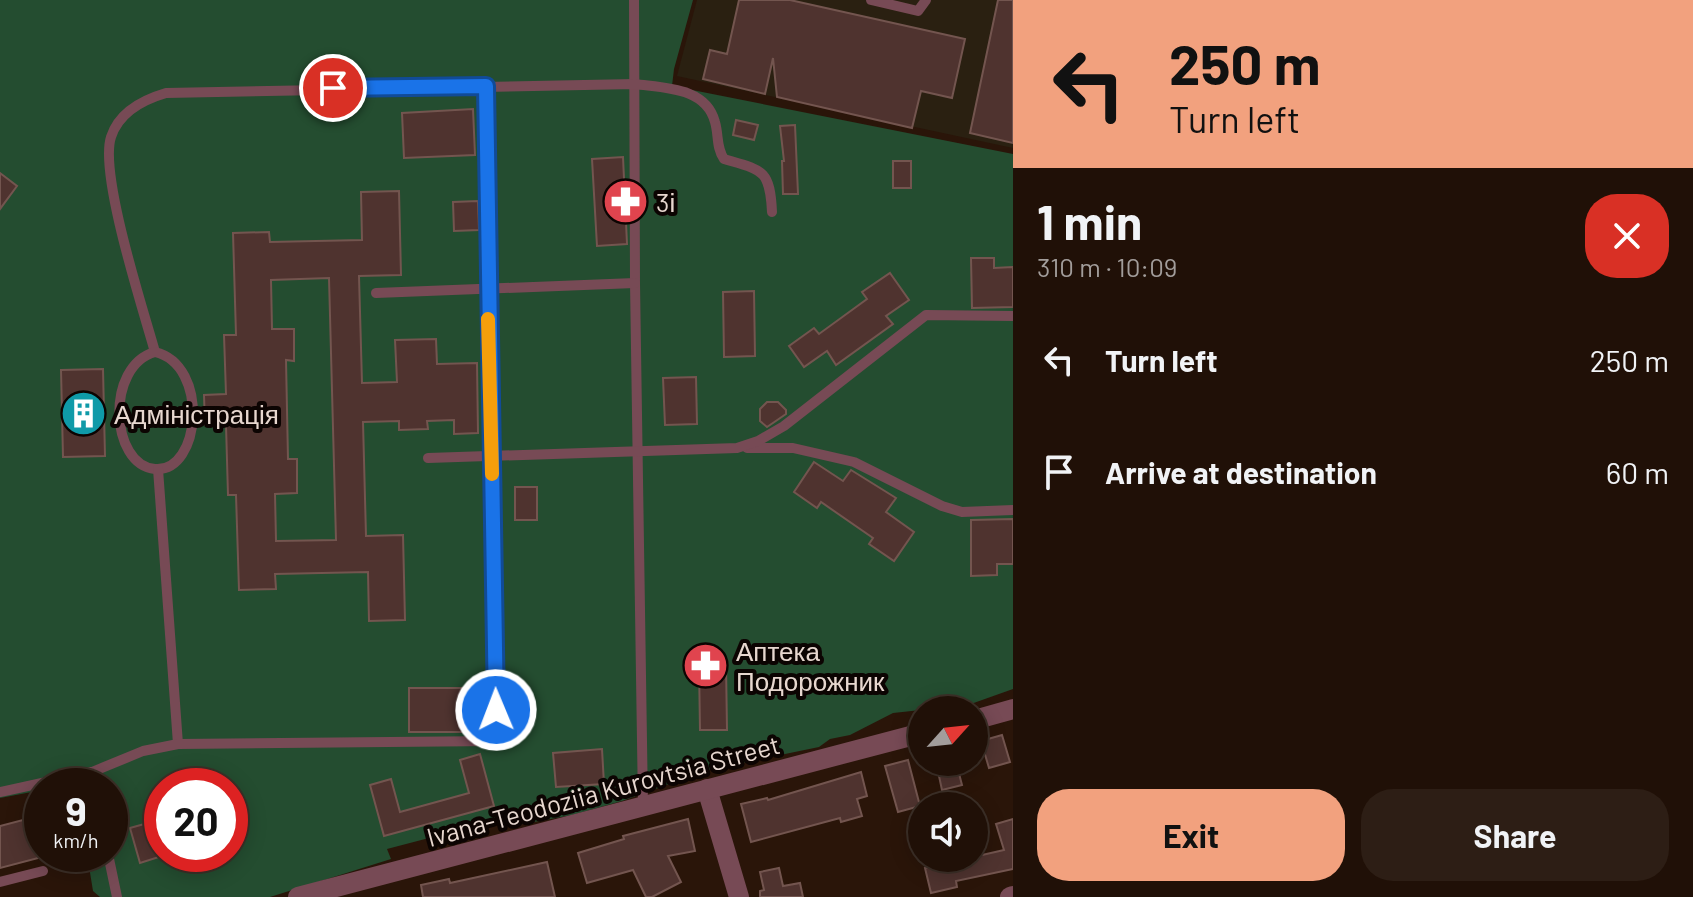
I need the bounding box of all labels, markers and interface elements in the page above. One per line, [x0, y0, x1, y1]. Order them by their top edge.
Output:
text: 250 m [1169, 29, 1320, 96]
icon: left [1037, 32, 1141, 136]
pin [299, 54, 367, 122]
icon: arrive [311, 66, 355, 110]
text: Turn left [1169, 97, 1300, 140]
pharmacy icon: 3і [601, 177, 649, 225]
place label: 3і [656, 186, 675, 217]
text: 1 min [1037, 192, 1142, 250]
button: close [1585, 194, 1669, 278]
text: 310 m · 10:09 [1037, 251, 1177, 282]
icon: left [1037, 338, 1081, 382]
text: Turn left [1105, 342, 1218, 378]
text: 250 m [1590, 342, 1669, 378]
building icon: Адміністрація [59, 389, 107, 437]
place label: Адміністрація [114, 398, 279, 429]
icon: arrive [1037, 450, 1081, 494]
text: Arrive at destination [1105, 454, 1377, 490]
text: 60 m [1606, 454, 1669, 490]
place label: Аптека Подорожник [736, 635, 885, 696]
pharmacy icon: Аптека Подорожник [681, 641, 729, 689]
position arrow [454, 668, 538, 752]
north arrow [908, 696, 988, 776]
map controls [908, 696, 988, 872]
street label: Ivana-Teodoziia Kurovtsia Street [423, 728, 783, 852]
speed limit sign: 20 [144, 768, 248, 872]
text: 9 [65, 786, 87, 834]
button: Exit [1037, 789, 1345, 881]
button: Share [1361, 789, 1669, 881]
button: sound [908, 792, 988, 872]
text: km/h [53, 828, 99, 852]

